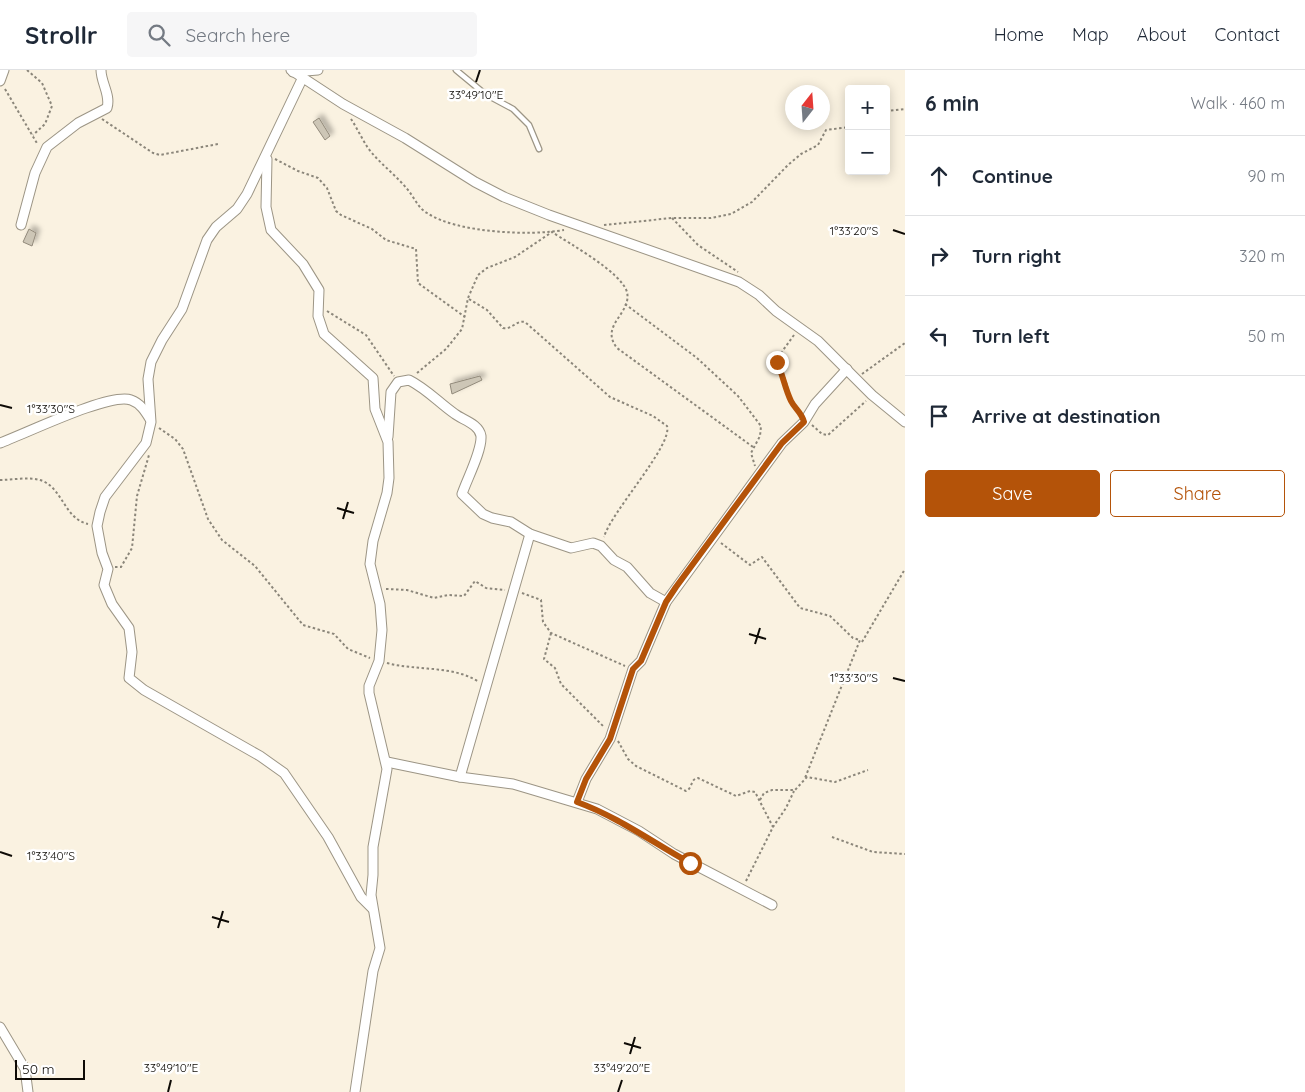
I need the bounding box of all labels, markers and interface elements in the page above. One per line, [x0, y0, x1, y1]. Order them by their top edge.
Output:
search box [127, 12, 477, 57]
text: Strollr [25, 20, 97, 50]
icon: search [145, 21, 173, 49]
text: Search here [185, 23, 290, 47]
text: Home [994, 23, 1044, 46]
text: Map [1072, 23, 1109, 46]
text: About [1137, 23, 1187, 46]
text: Contact [1215, 23, 1280, 46]
north arrow [785, 85, 830, 130]
map controls [845, 85, 890, 175]
button: + [845, 85, 890, 130]
text: 33°49'10"E [449, 87, 504, 102]
text: 6 min [925, 90, 979, 116]
text: Walk · 460 m [1190, 93, 1285, 113]
button: − [845, 130, 890, 175]
icon: ahead [925, 162, 953, 190]
text: Continue [972, 164, 1053, 188]
text: 90 m [1248, 166, 1285, 186]
text: 1°33'20"S [830, 223, 878, 238]
icon: right [925, 242, 953, 270]
text: Turn right [972, 244, 1061, 268]
text: 320 m [1239, 246, 1285, 266]
icon: left [925, 322, 953, 350]
text: Turn left [972, 324, 1050, 348]
text: 50 m [1248, 326, 1285, 346]
route end [766, 351, 789, 374]
text: 1°33'30"S [27, 401, 75, 416]
icon: arrive [925, 402, 953, 430]
text: Arrive at destination [972, 404, 1161, 428]
button: Save [925, 470, 1100, 517]
button: Share [1110, 470, 1285, 517]
text: 1°33'30"S [830, 670, 878, 685]
text: 1°33'40"S [27, 848, 75, 863]
route start [679, 852, 702, 875]
scale bar [15, 1057, 85, 1080]
text: 50 m [22, 1060, 55, 1078]
text: 33°49'10"E [144, 1060, 199, 1075]
text: 33°49'20"E [594, 1060, 651, 1075]

